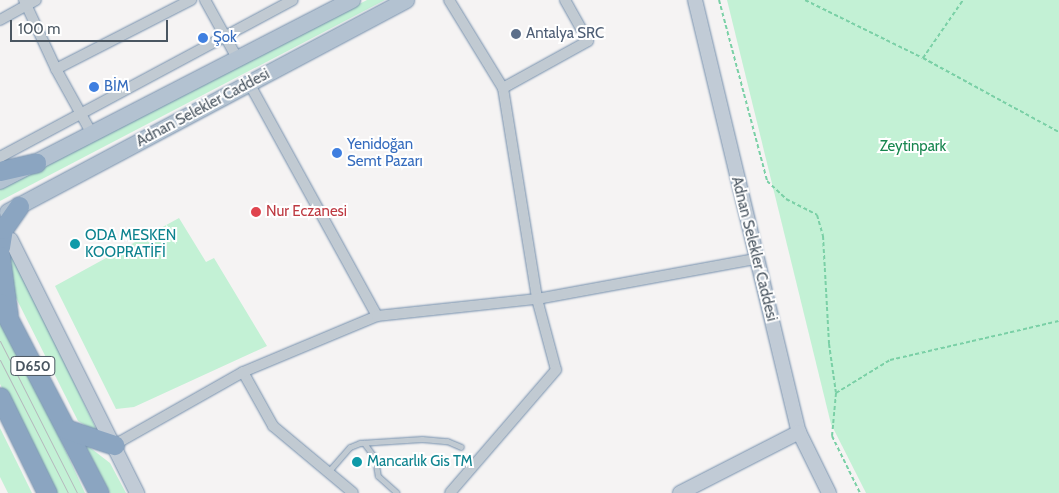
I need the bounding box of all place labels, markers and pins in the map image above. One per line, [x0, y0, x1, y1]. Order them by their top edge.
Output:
place label: Antalya SRC [526, 25, 604, 43]
marker: Antalya SRC [510, 28, 522, 40]
place label: Şok [213, 29, 237, 47]
marker: Şok [197, 32, 209, 44]
place label: BİM [104, 78, 129, 96]
marker: BİM [88, 81, 100, 93]
place label: Yenidoğan Semt Pazarı [347, 135, 423, 170]
marker: Yenidoğan Semt Pazarı [331, 147, 343, 159]
place label: Nur Eczanesi [266, 203, 347, 221]
marker: Nur Eczanesi [250, 206, 262, 218]
place label: ODA MESKEN KOOPRATİFİ [85, 226, 176, 261]
marker: ODA MESKEN KOOPRATİFİ [69, 238, 81, 250]
place label: Mancarlık Gis TM [367, 453, 473, 471]
marker: Mancarlık Gis TM [351, 456, 363, 468]

